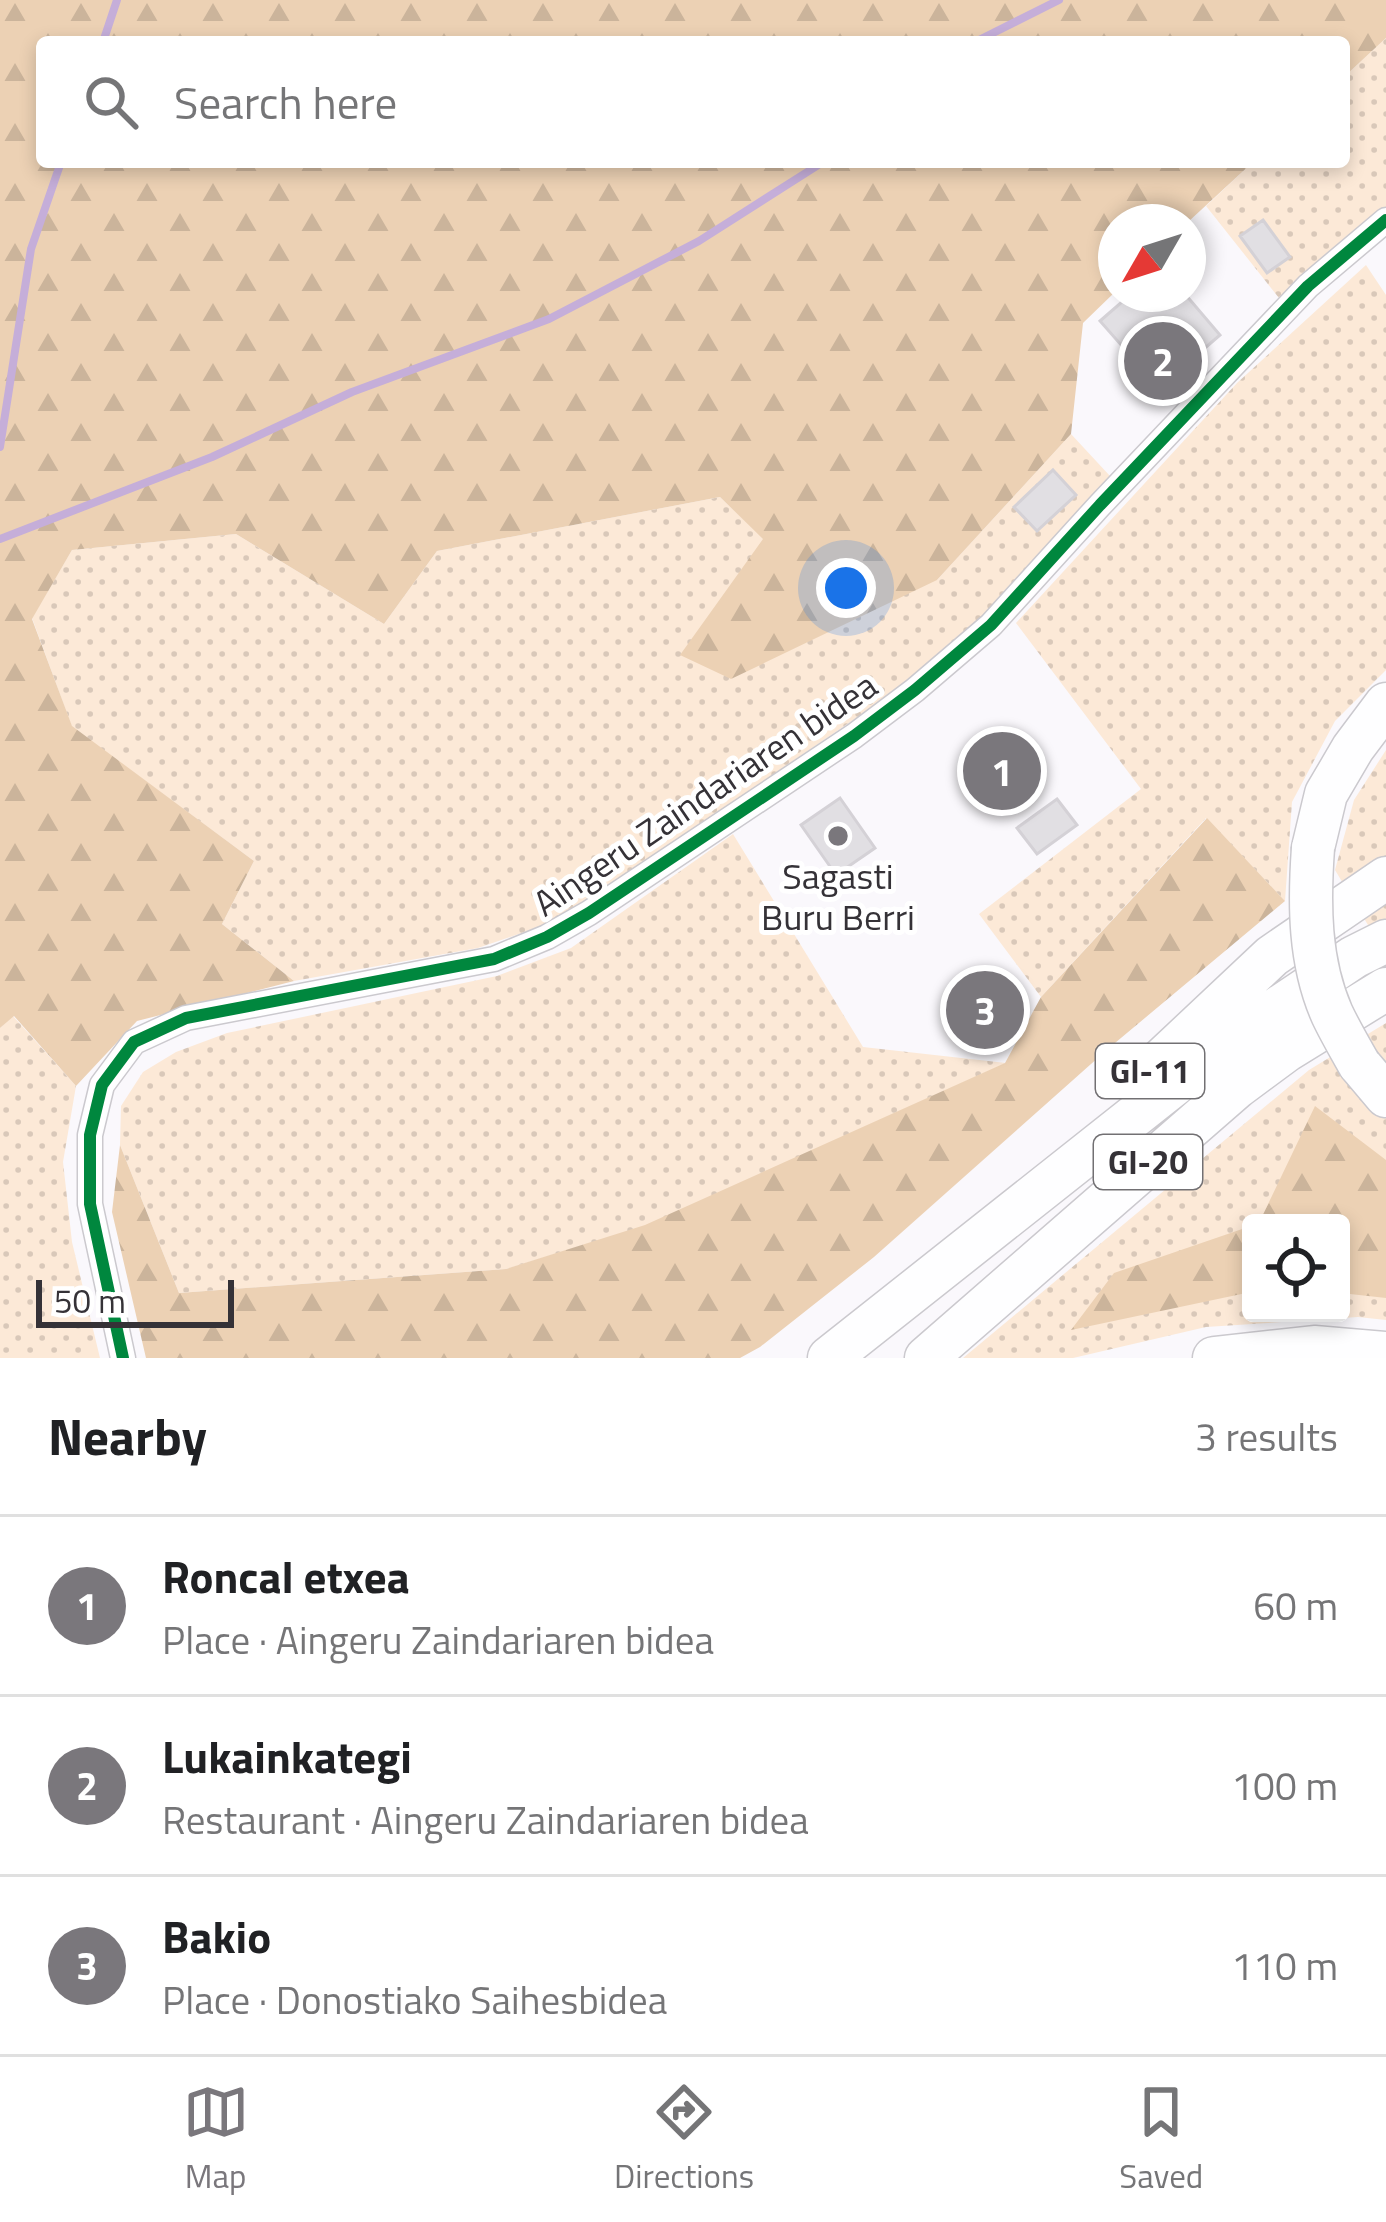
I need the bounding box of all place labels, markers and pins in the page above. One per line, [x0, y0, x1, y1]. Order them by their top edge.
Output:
pin: 2 [1124, 316, 1202, 406]
pin: 1 [963, 726, 1041, 816]
marker: Sagasti Buru Berri [825, 823, 851, 849]
place label: Sagasti Buru Berri [761, 848, 915, 944]
pin: 3 [946, 965, 1024, 1055]

